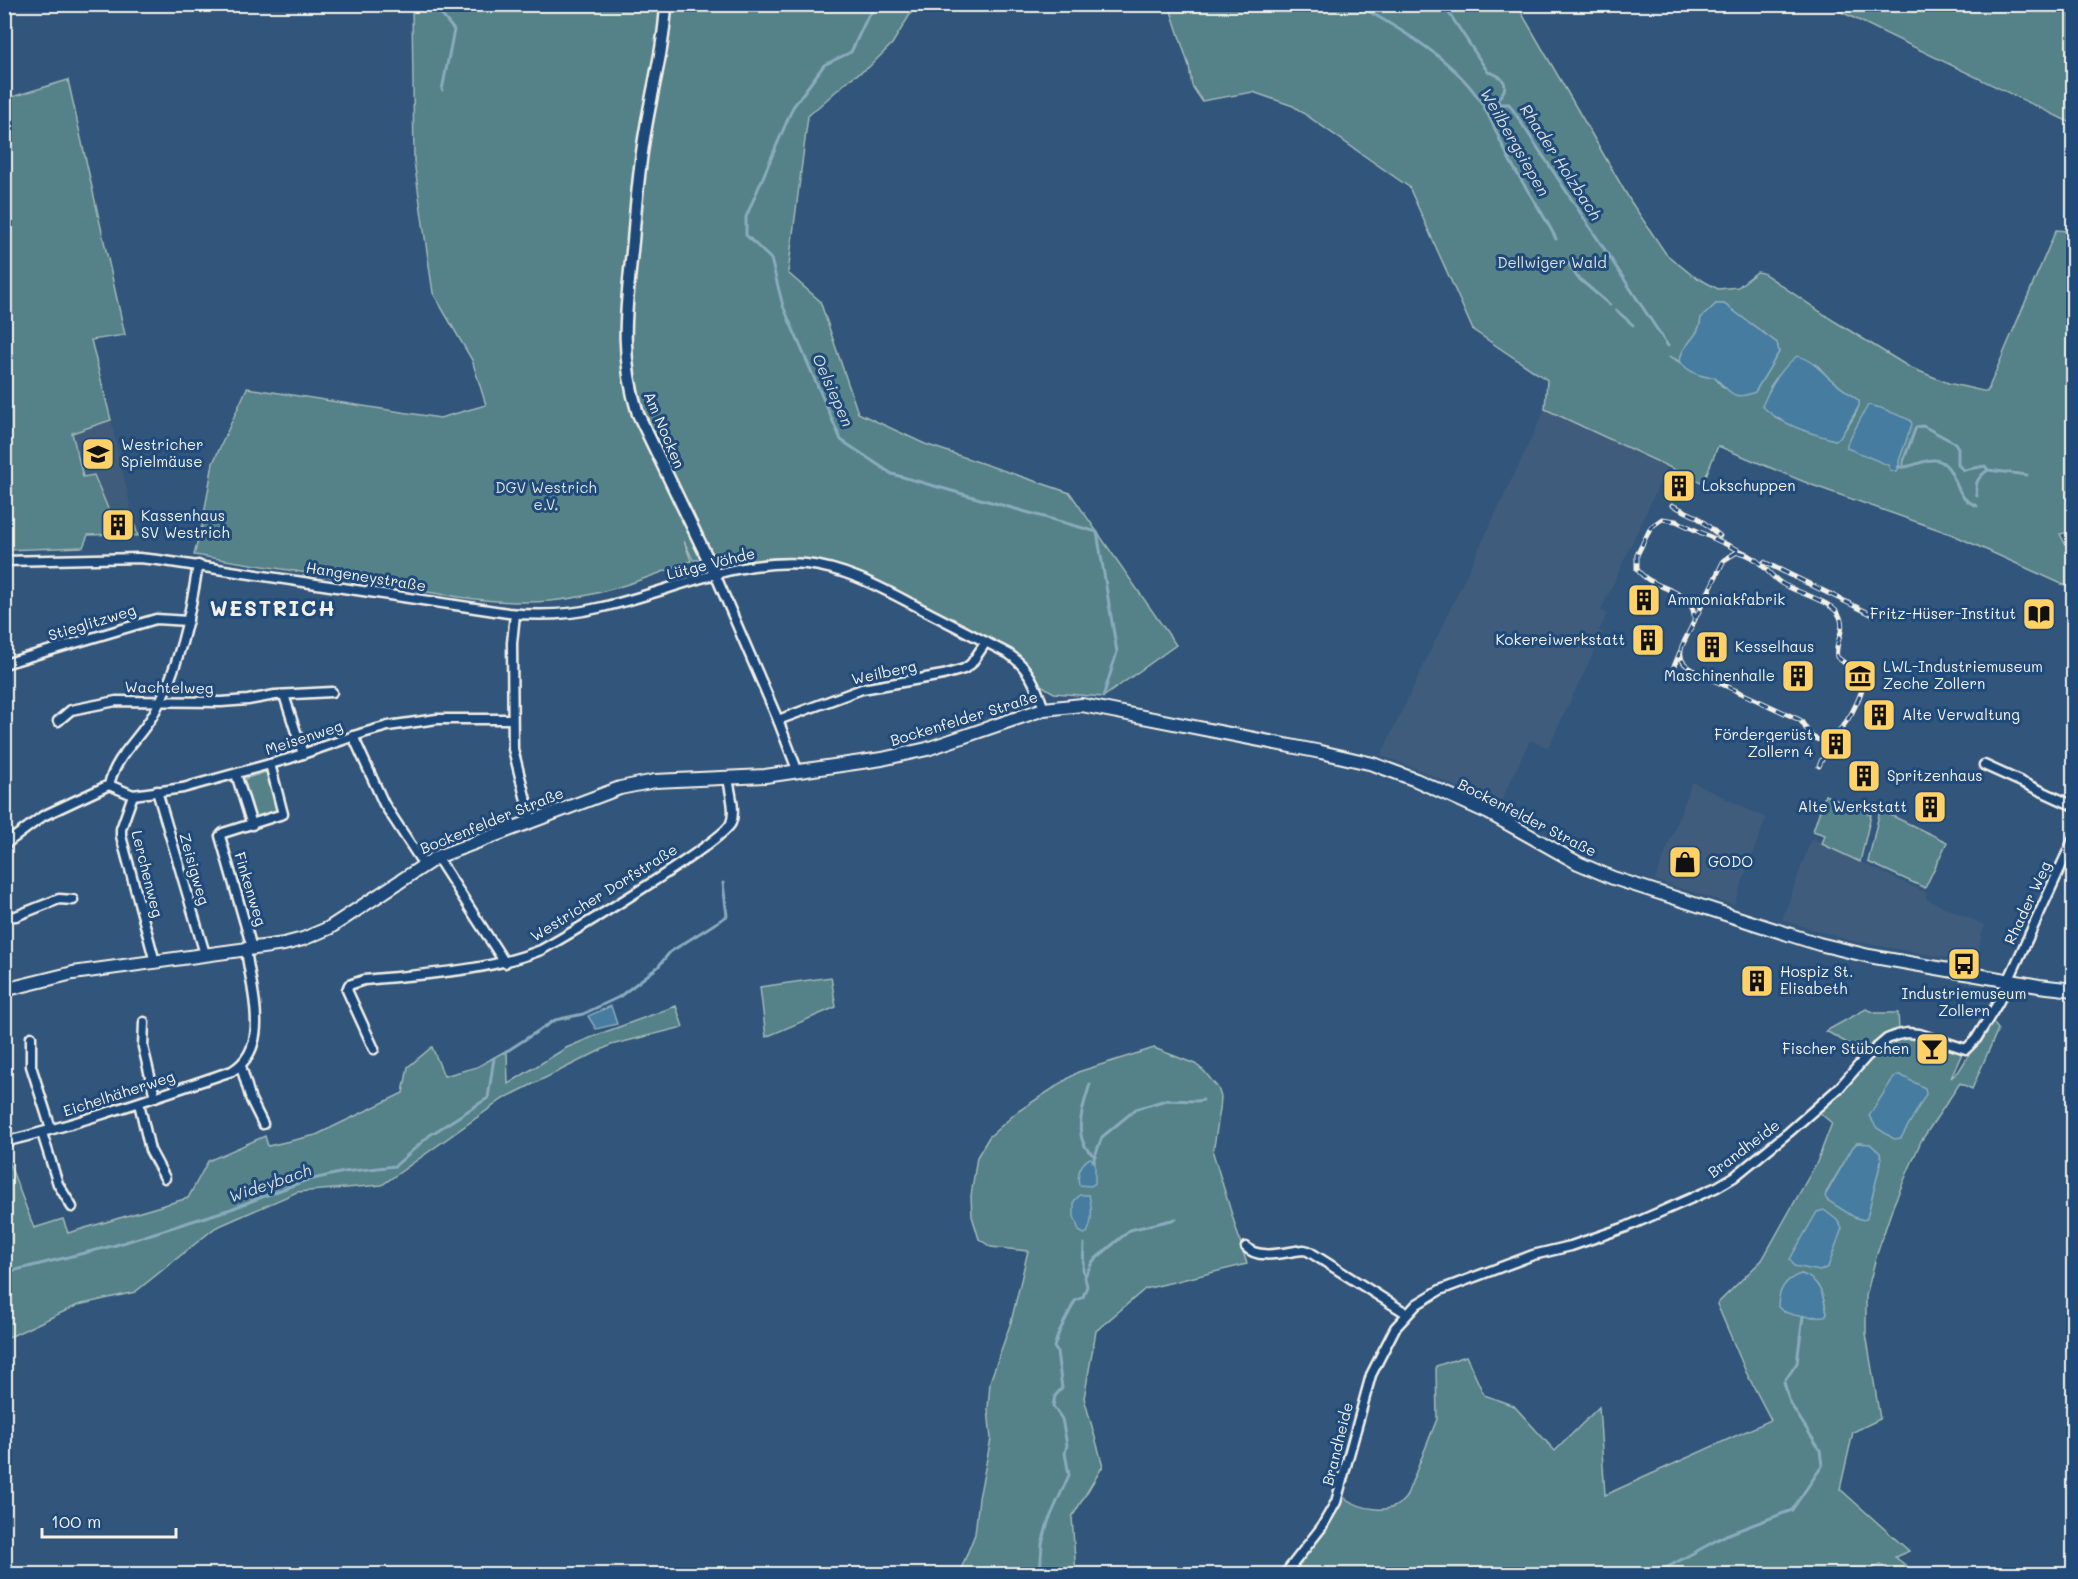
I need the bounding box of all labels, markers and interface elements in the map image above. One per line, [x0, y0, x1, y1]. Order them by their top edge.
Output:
water label: Weilbergsiepen [1476, 84, 1555, 200]
water label: Rhader Holzbach [1516, 99, 1607, 224]
park label: Dellwiger Wald [1497, 252, 1607, 272]
water label: Oelsiepen [808, 350, 859, 430]
street label: Am Nocken [640, 388, 690, 471]
place label: Westricher Spielmäuse [121, 434, 204, 471]
school or university icon: Westricher Spielmäuse [80, 436, 116, 472]
building icon: Lokschuppen [1661, 468, 1697, 504]
place label: Lokschuppen [1702, 475, 1796, 495]
park label: DGV Westrich e.V. [495, 477, 597, 514]
place label: Kassenhaus SV Westrich [141, 505, 230, 542]
building icon: Kassenhaus SV Westrich [100, 507, 136, 543]
street label: Lütge Vöhde [664, 542, 757, 584]
street label: Hangeneystraße [305, 557, 428, 595]
building icon: Ammoniakfabrik [1626, 582, 1662, 618]
place label: Ammoniakfabrik [1667, 589, 1785, 609]
district label: WESTRICH [210, 594, 336, 621]
library icon: Fritz-Hüser-Institut [2021, 596, 2057, 632]
street label: Stieglitzweg [45, 599, 138, 645]
place label: Fritz-Hüser-Institut [1870, 603, 2016, 623]
building icon: Kokereiwerkstatt [1630, 622, 1666, 658]
place label: Kokereiwerkstatt [1495, 629, 1625, 649]
building icon: Kesselhaus [1694, 629, 1730, 665]
place label: Kesselhaus [1735, 636, 1814, 656]
street label: Weilberg [849, 655, 918, 689]
place label: LWL-Industriemuseum Zeche Zollern [1883, 656, 2043, 693]
building icon: Maschinenhalle [1780, 658, 1816, 694]
museum icon: LWL-Industriemuseum Zeche Zollern [1842, 658, 1878, 694]
place label: Maschinenhalle [1664, 665, 1775, 685]
street label: Wachtelweg [124, 676, 214, 698]
street label: Bockenfelder Straße [887, 686, 1040, 750]
building icon: Alte Verwaltung [1861, 697, 1897, 733]
place label: Alte Verwaltung [1902, 704, 2020, 724]
street label: Meisenweg [262, 715, 345, 759]
place label: Fördergerüst Zollern 4 [1714, 724, 1813, 761]
building icon: Fördergerüst Zollern 4 [1818, 726, 1854, 762]
building icon: Spritzenhaus [1846, 758, 1882, 794]
place label: Spritzenhaus [1887, 765, 1983, 785]
street label: Bockenfelder Straße [1455, 773, 1600, 861]
street label: Bockenfelder Straße [417, 782, 566, 858]
building icon: Alte Werkstatt [1912, 789, 1948, 825]
place label: Alte Werkstatt [1798, 796, 1907, 816]
street label: Lerchenweg [127, 828, 169, 920]
street label: Zeisigweg [175, 830, 215, 907]
street label: Westricher Dorfstraße [526, 839, 681, 946]
shop icon: GODO [1667, 844, 1703, 880]
street label: Finkenweg [230, 849, 272, 928]
place label: GODO [1708, 851, 1753, 871]
street label: Rhader Weg [1999, 857, 2055, 947]
bus stop icon: Industriemuseum Zollern [1946, 946, 1982, 982]
place label: Hospiz St. Elisabeth [1780, 961, 1853, 998]
building icon: Hospiz St. Elisabeth [1739, 963, 1775, 999]
place label: Industriemuseum Zollern [1902, 983, 2026, 1020]
bar icon: Fischer Stübchen [1914, 1031, 1950, 1067]
place label: Fischer Stübchen [1782, 1038, 1909, 1058]
street label: Eichelhäherweg [60, 1065, 177, 1121]
street label: Brandheide [1703, 1115, 1783, 1182]
water label: Wideybach [226, 1159, 314, 1206]
street label: Brandheide [1317, 1400, 1357, 1487]
scale bar [42, 1501, 176, 1539]
text: 100 m [51, 1509, 101, 1533]

